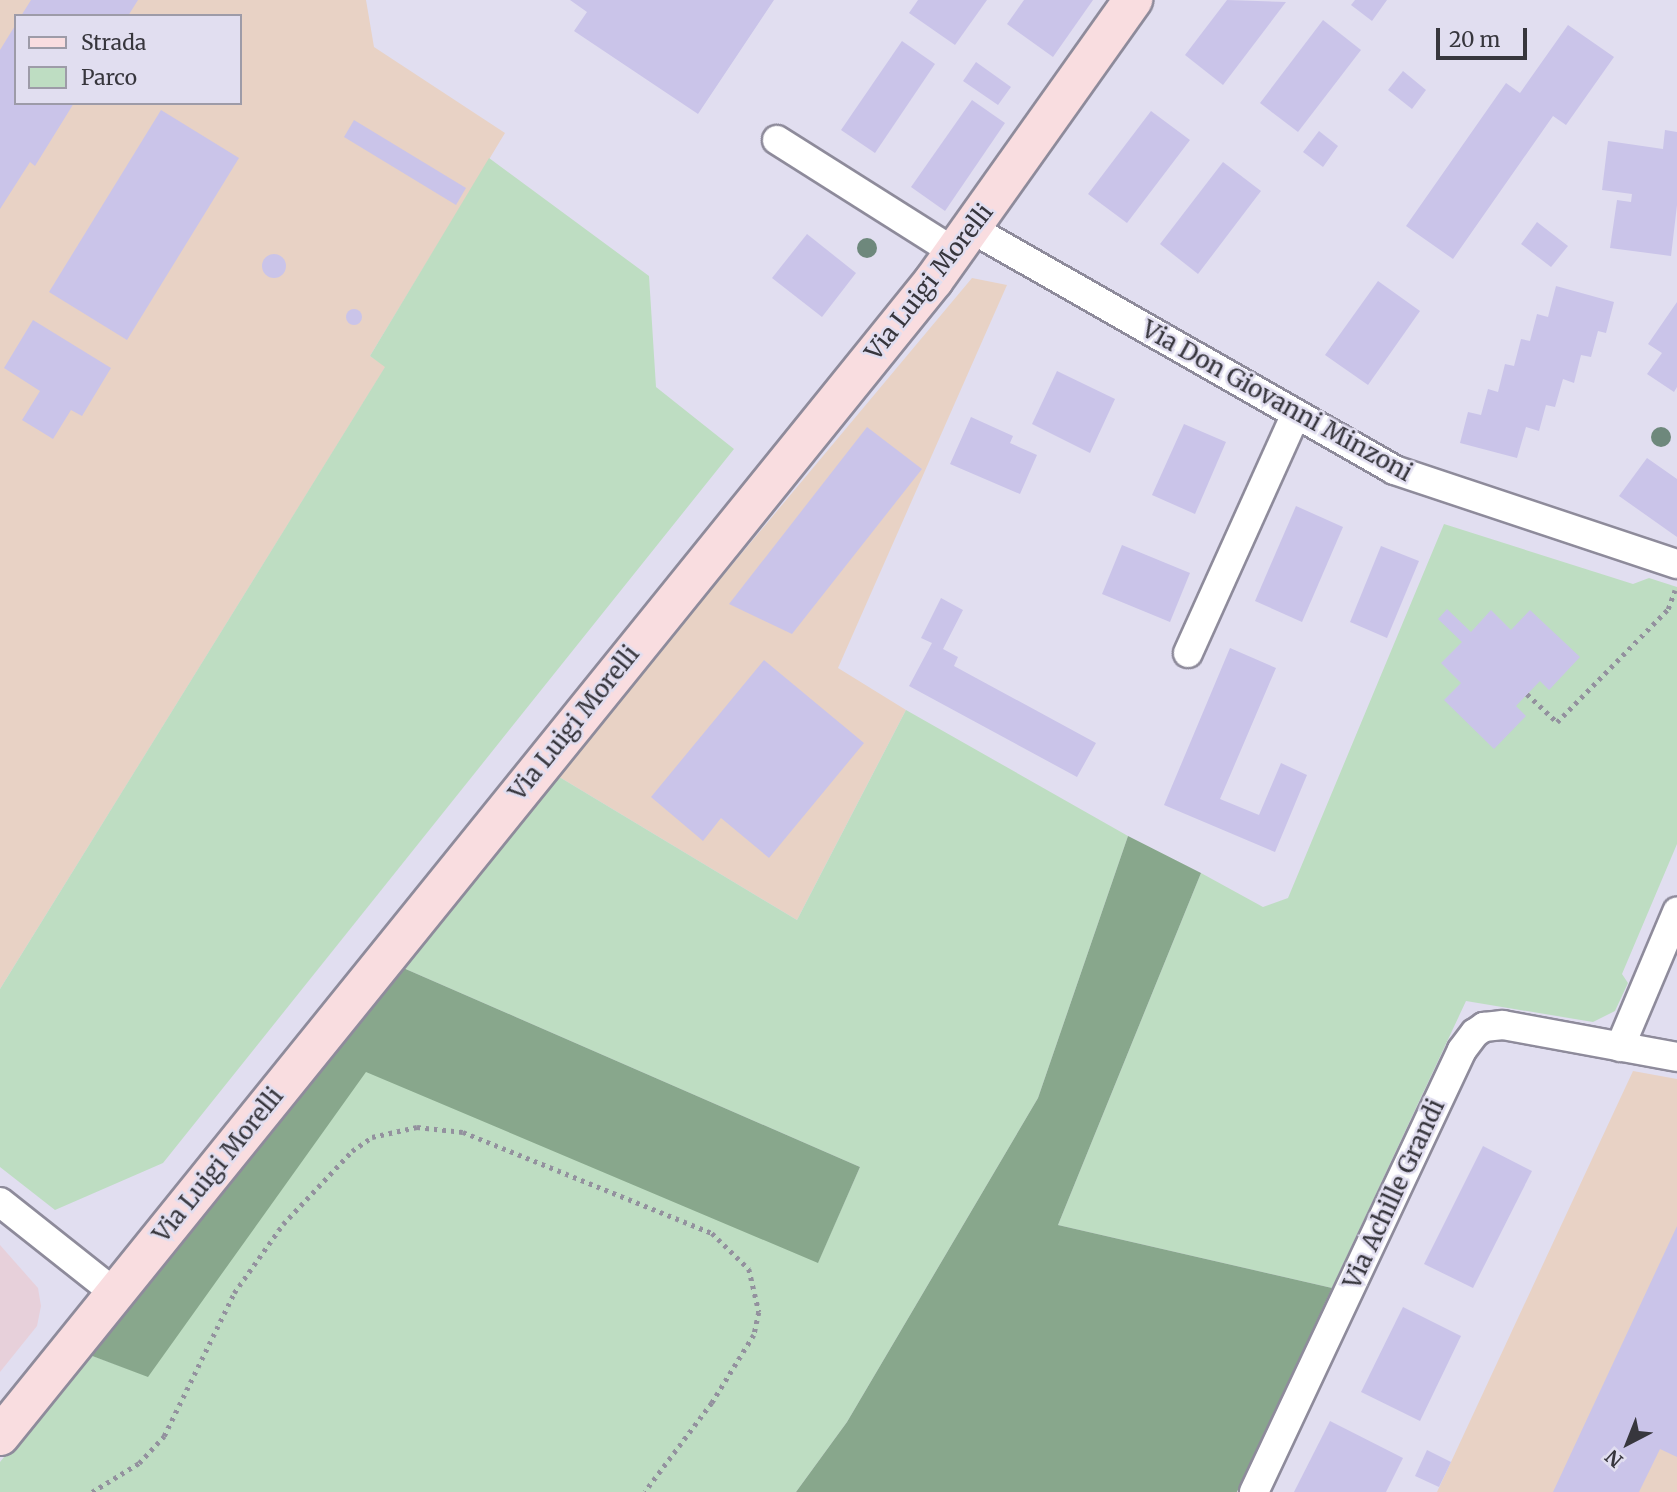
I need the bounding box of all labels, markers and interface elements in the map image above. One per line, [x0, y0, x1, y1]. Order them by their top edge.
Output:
legend [14, 14, 242, 105]
scale bar [1439, 14, 1530, 58]
text: 20 m [1449, 26, 1500, 53]
text: Strada [81, 29, 146, 56]
text: Parco [81, 64, 137, 91]
street label: Via Luigi Morelli [859, 198, 999, 366]
street label: Via Don Giovanni Minzoni [1137, 315, 1417, 487]
street label: Via Luigi Morelli [503, 640, 645, 806]
street label: Via Luigi Morelli [147, 1082, 289, 1248]
street label: Via Achille Grandi [1337, 1095, 1451, 1293]
north arrow [1593, 1408, 1663, 1478]
text: N [1600, 1445, 1628, 1473]

